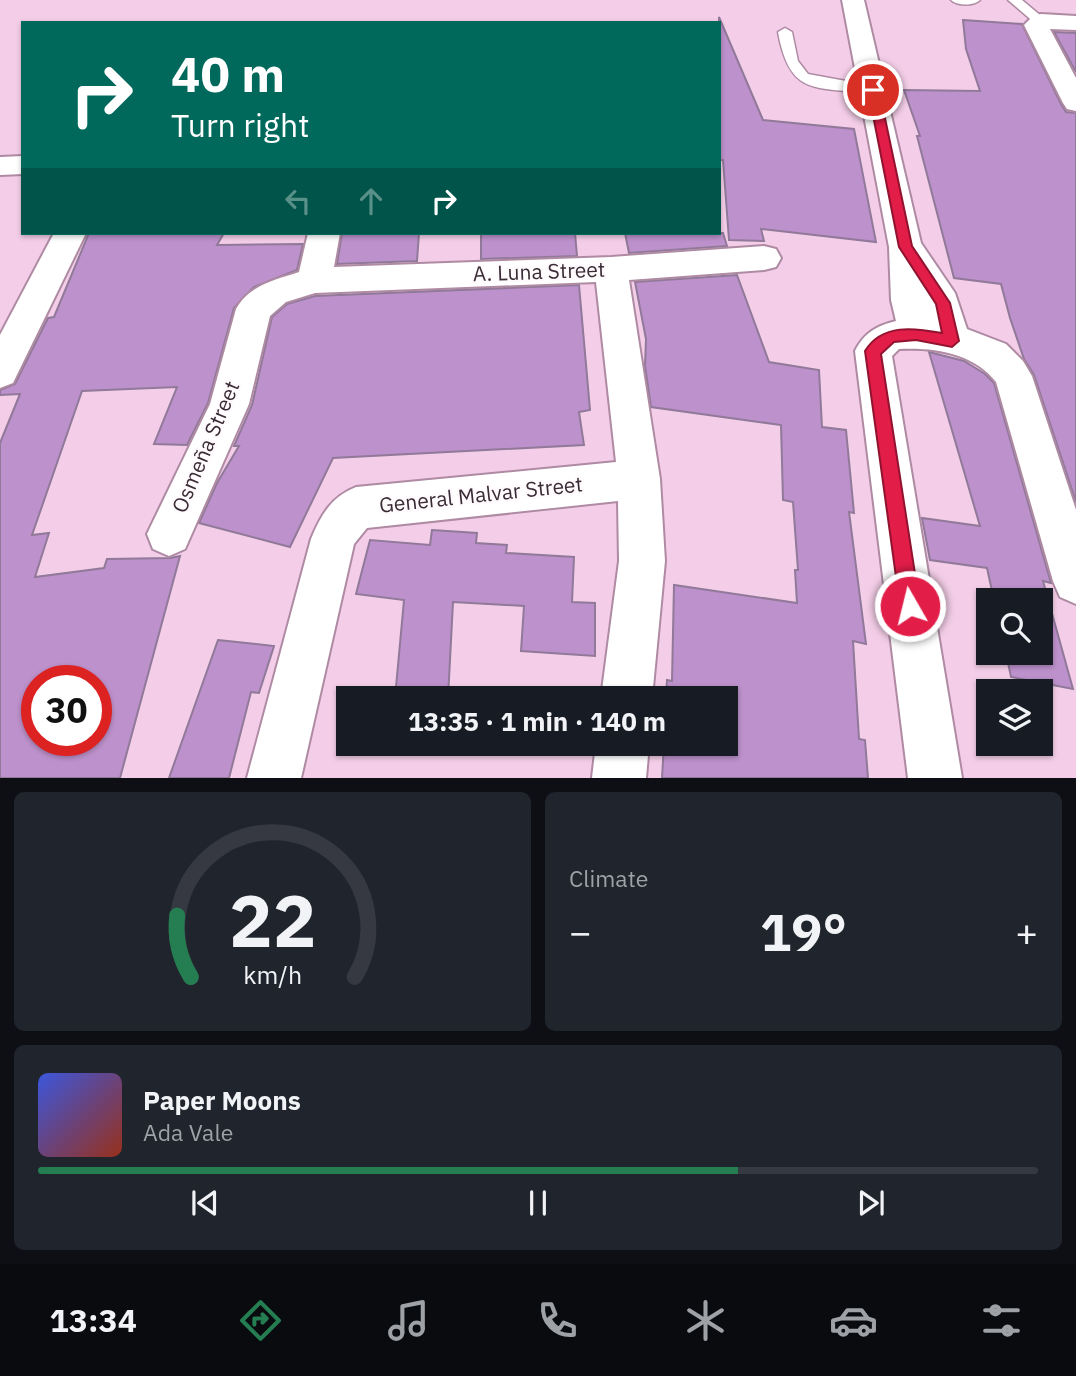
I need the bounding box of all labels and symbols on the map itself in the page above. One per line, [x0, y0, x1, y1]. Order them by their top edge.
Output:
pin [843, 60, 903, 120]
street label: A. Luna Street [472, 255, 606, 287]
street label: Osmeña Street [165, 376, 245, 517]
street label: General Malvar Street [378, 469, 584, 519]
position arrow [873, 569, 947, 643]
speed limit sign: 30 [21, 665, 112, 756]

